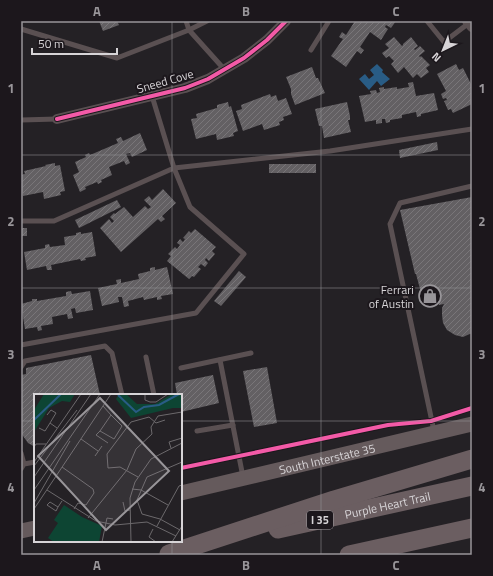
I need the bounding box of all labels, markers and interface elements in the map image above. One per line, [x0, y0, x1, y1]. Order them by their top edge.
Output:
text: A [93, 1, 101, 21]
text: B [242, 1, 250, 21]
text: C [392, 1, 400, 21]
scale bar [32, 30, 117, 56]
north arrow [423, 30, 463, 70]
text: 50 m [38, 34, 64, 53]
text: N [428, 49, 444, 66]
street label: Sneed Cove [134, 64, 196, 98]
text: 1 [7, 78, 15, 98]
text: 1 [478, 78, 486, 98]
text: 2 [7, 211, 15, 231]
text: 2 [478, 211, 486, 231]
place label: Ferrari of Austin [369, 280, 414, 313]
shop icon: Ferrari of Austin [417, 283, 443, 309]
text: 3 [7, 344, 15, 364]
text: 3 [478, 344, 486, 364]
inset map [34, 394, 182, 542]
street label: South Interstate 35 [277, 438, 377, 479]
text: 4 [7, 477, 15, 497]
text: 4 [478, 477, 486, 497]
street label: Purple Heart Trail [343, 486, 432, 524]
road number: I 35 [307, 511, 333, 529]
text: A [93, 555, 101, 575]
text: B [242, 555, 250, 575]
text: C [392, 555, 400, 575]

